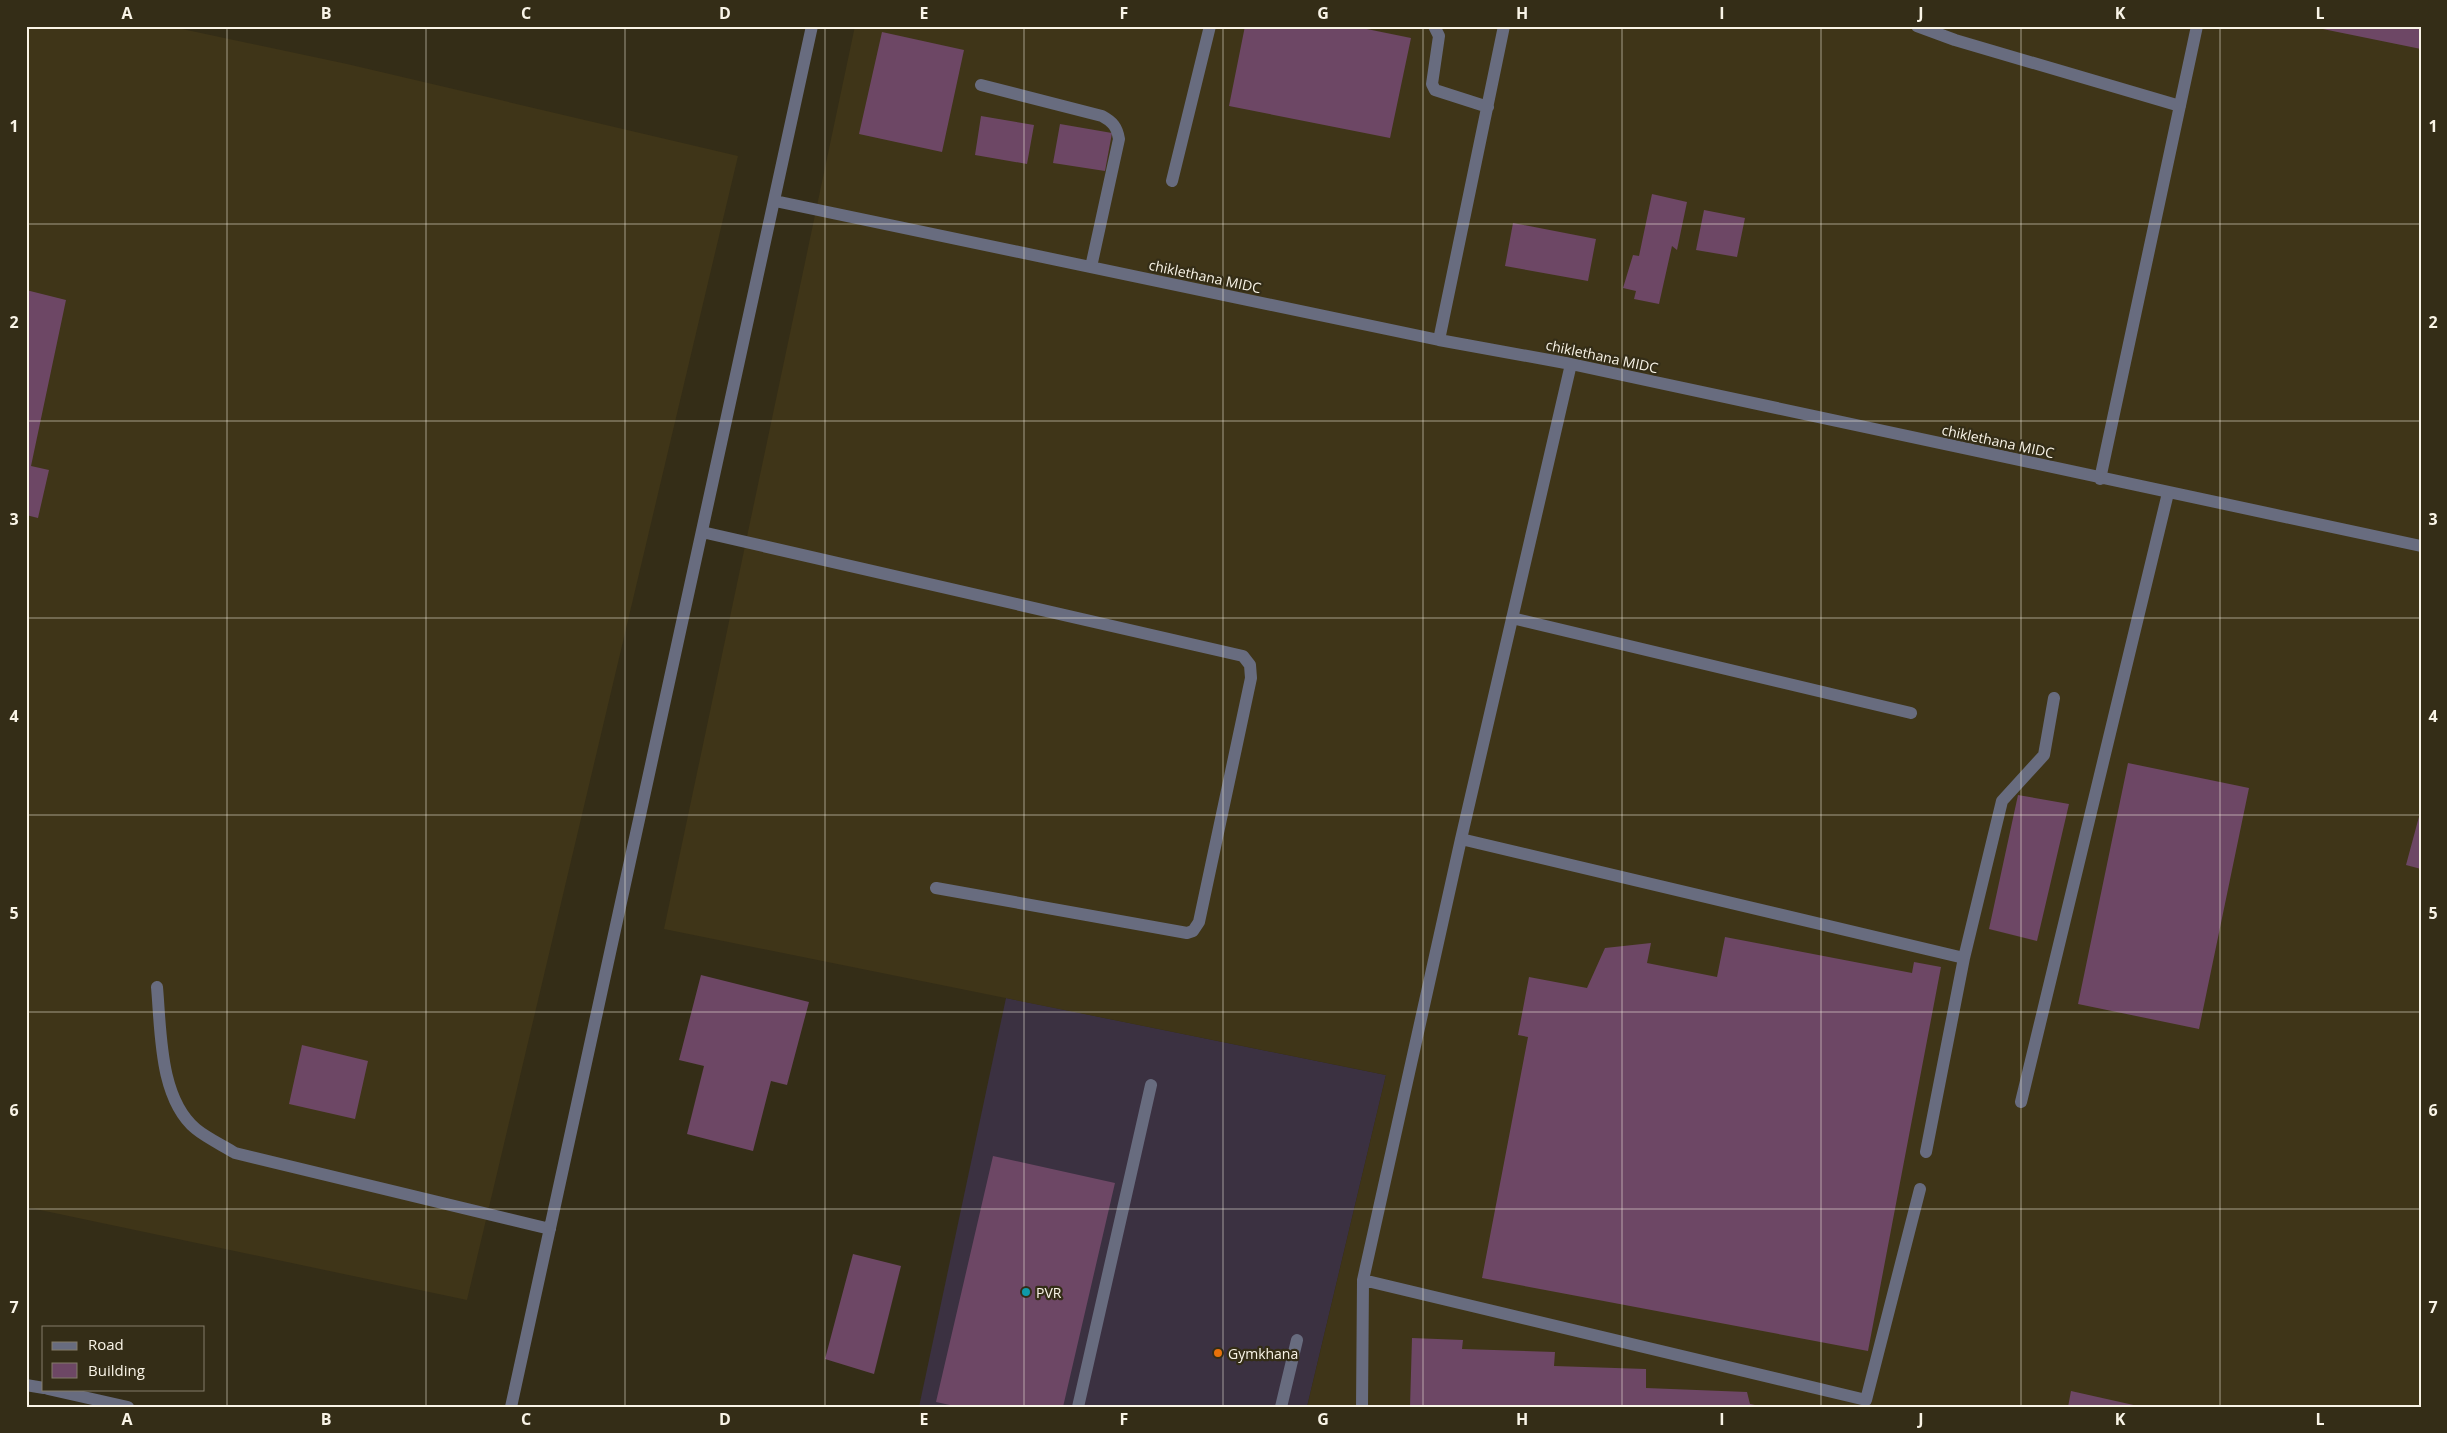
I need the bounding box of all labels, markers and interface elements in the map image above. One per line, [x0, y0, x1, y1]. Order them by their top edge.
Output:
text: A [121, 2, 133, 24]
text: B [321, 2, 331, 24]
text: C [521, 2, 531, 24]
text: D [719, 2, 731, 24]
text: E [920, 2, 929, 24]
text: F [1120, 2, 1128, 24]
text: G [1317, 2, 1329, 24]
text: H [1516, 2, 1528, 24]
text: I [1719, 2, 1725, 24]
text: J [1916, 2, 1924, 24]
text: K [2115, 2, 2126, 24]
text: L [2315, 2, 2325, 24]
text: 1 [9, 115, 19, 137]
text: 1 [2428, 115, 2438, 137]
street label: chiklethana MIDC [1147, 255, 1263, 297]
text: 2 [9, 311, 19, 333]
text: 2 [2428, 311, 2438, 333]
street label: chiklethana MIDC [1544, 335, 1660, 377]
street label: chiklethana MIDC [1940, 420, 2056, 462]
text: 3 [9, 508, 19, 530]
text: 3 [2428, 508, 2438, 530]
text: 4 [9, 705, 19, 727]
text: 4 [2428, 705, 2438, 727]
text: 5 [9, 902, 19, 924]
text: 5 [2428, 902, 2438, 924]
text: 6 [9, 1099, 19, 1121]
text: 6 [2428, 1099, 2438, 1121]
place label: PVR [1036, 1283, 1062, 1302]
marker: PVR [1020, 1286, 1032, 1298]
text: 7 [9, 1296, 19, 1318]
text: 7 [2428, 1296, 2438, 1318]
legend [42, 1326, 205, 1390]
text: Road [88, 1334, 124, 1354]
place label: Gymkhana [1228, 1344, 1298, 1363]
marker: Gymkhana [1212, 1347, 1224, 1359]
text: Building [88, 1360, 145, 1380]
text: A [121, 1408, 133, 1430]
text: B [321, 1408, 331, 1430]
text: C [521, 1408, 531, 1430]
text: D [719, 1408, 731, 1430]
text: E [920, 1408, 929, 1430]
text: F [1120, 1408, 1128, 1430]
text: G [1317, 1408, 1329, 1430]
text: H [1516, 1408, 1528, 1430]
text: I [1719, 1408, 1725, 1430]
text: J [1916, 1408, 1924, 1430]
text: K [2115, 1408, 2126, 1430]
text: L [2315, 1408, 2325, 1430]

